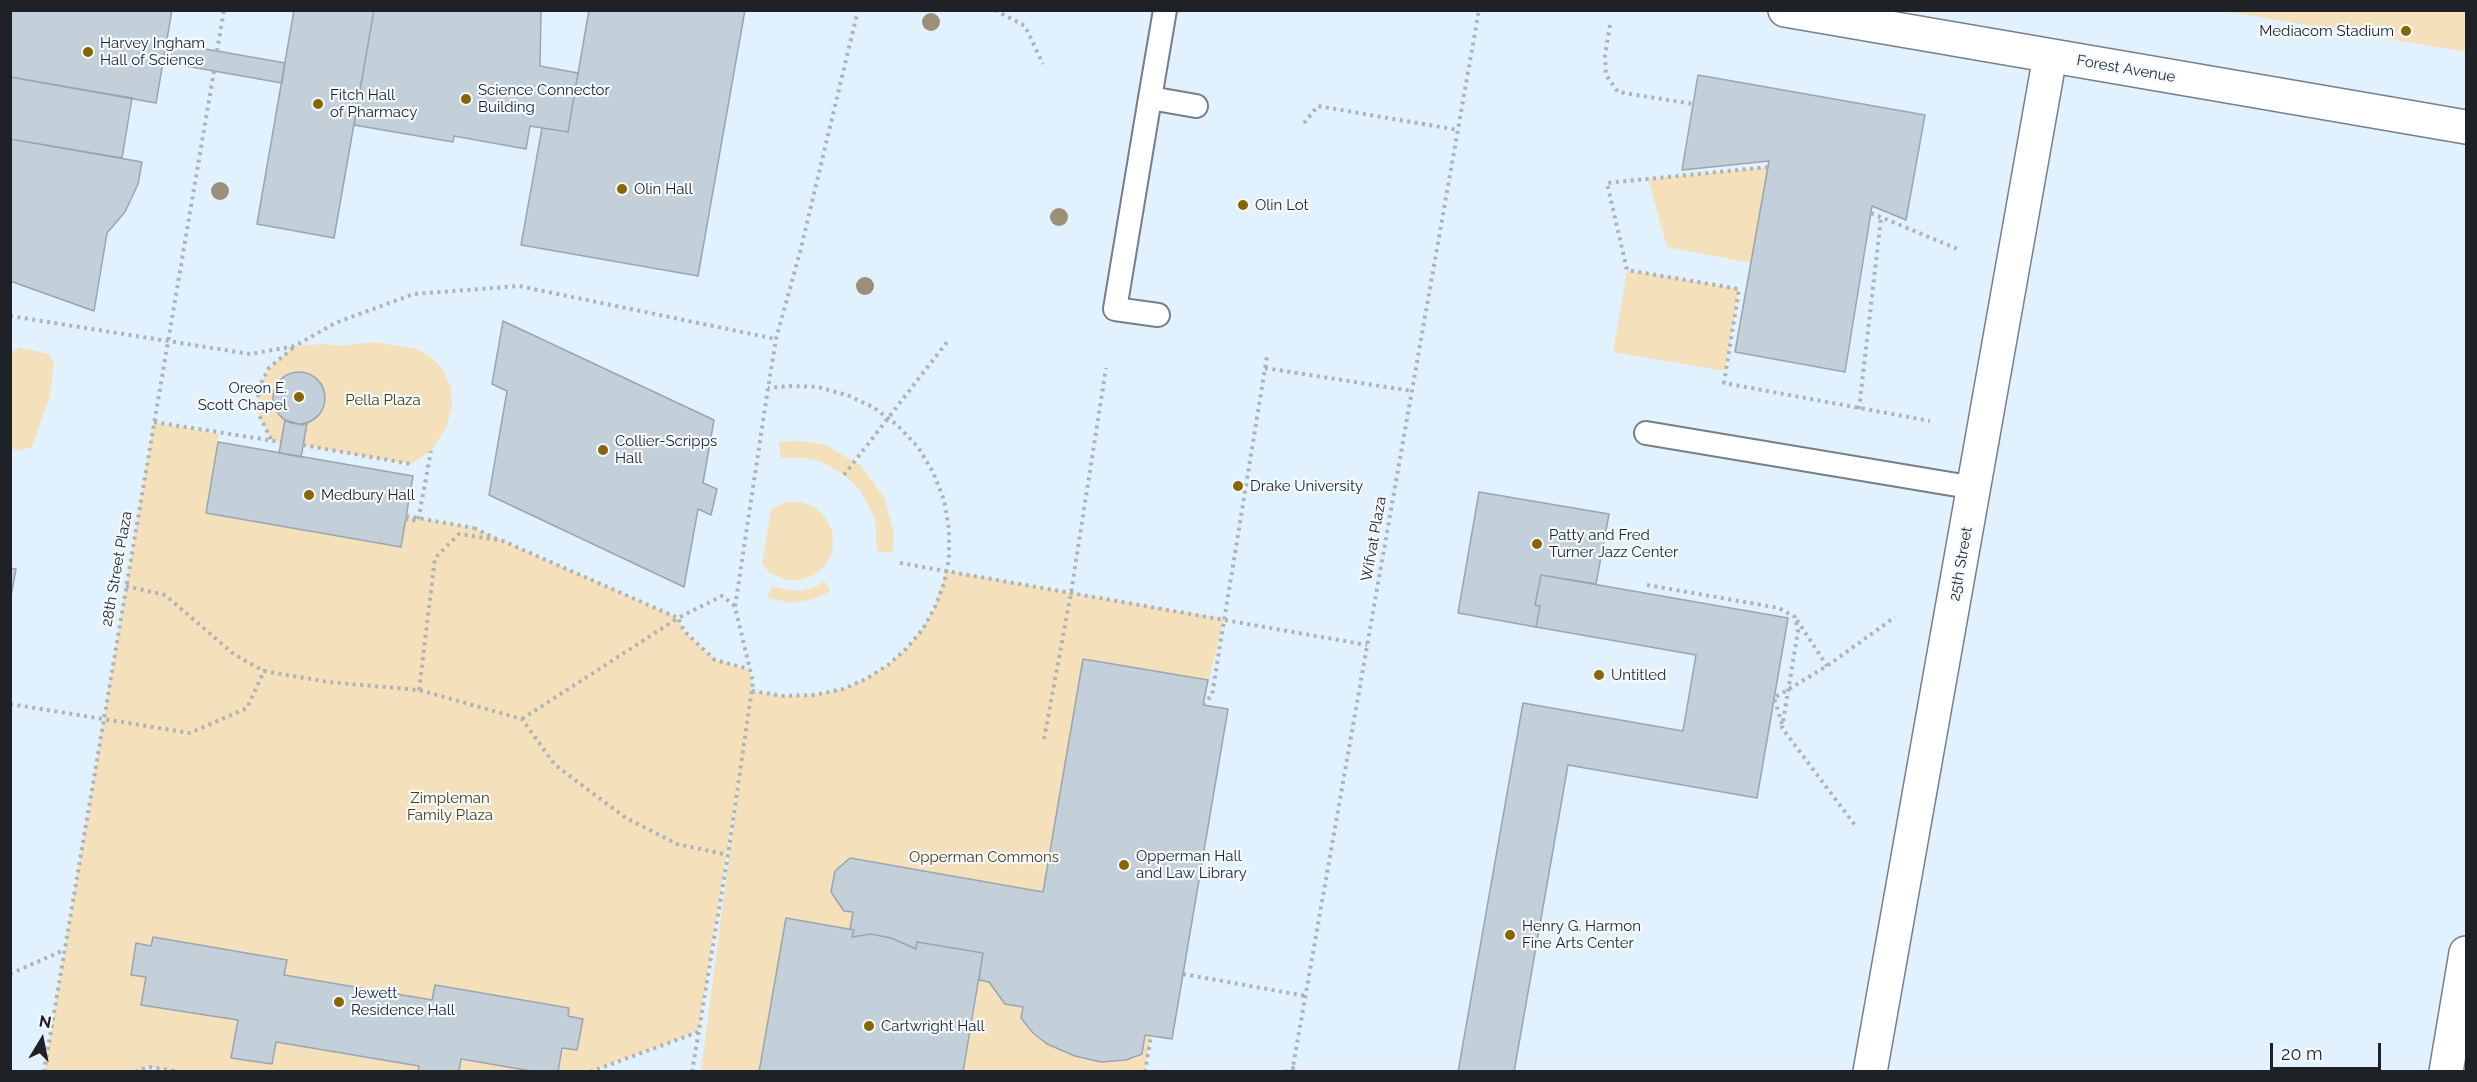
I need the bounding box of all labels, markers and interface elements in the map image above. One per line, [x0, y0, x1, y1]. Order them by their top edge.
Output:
place label: Mediacom Stadium [2259, 22, 2394, 40]
marker: Mediacom Stadium [2399, 24, 2413, 38]
place label: Harvey Ingham Hall of Science [100, 34, 205, 69]
marker: Harvey Ingham Hall of Science [81, 45, 95, 59]
street label: Forest Avenue [2075, 51, 2177, 87]
place label: Science Connector Building [478, 81, 610, 116]
place label: Fitch Hall of Pharmacy [330, 86, 417, 121]
marker: Science Connector Building [459, 92, 473, 106]
marker: Fitch Hall of Pharmacy [311, 97, 325, 111]
place label: Olin Hall [634, 180, 693, 198]
marker: Olin Hall [615, 182, 629, 196]
place label: Olin Lot [1255, 196, 1309, 214]
marker: Olin Lot [1236, 198, 1250, 212]
place label: Oreon E. Scott Chapel [198, 379, 287, 414]
marker: Oreon E. Scott Chapel [292, 390, 306, 404]
park label: Pella Plaza [345, 391, 421, 409]
place label: Collier-Scripps Hall [615, 432, 717, 467]
marker: Collier-Scripps Hall [596, 443, 610, 457]
place label: Drake University [1250, 477, 1363, 495]
marker: Drake University [1231, 479, 1245, 493]
place label: Medbury Hall [321, 486, 415, 504]
marker: Medbury Hall [302, 488, 316, 502]
street label: Wifvat Plaza [1358, 495, 1390, 583]
street label: 28th Street Plaza [98, 510, 136, 628]
street label: 25th Street [1946, 525, 1976, 603]
place label: Patty and Fred Turner Jazz Center [1549, 526, 1678, 561]
marker: Patty and Fred Turner Jazz Center [1530, 537, 1544, 551]
place label: Untitled [1611, 666, 1666, 684]
marker: Untitled [1592, 668, 1606, 682]
park label: Zimpleman Family Plaza [407, 789, 493, 824]
place label: Opperman Hall and Law Library [1136, 847, 1247, 882]
park label: Opperman Commons [909, 848, 1059, 866]
marker: Opperman Hall and Law Library [1117, 858, 1131, 872]
place label: Henry G. Harmon Fine Arts Center [1522, 917, 1641, 952]
marker: Henry G. Harmon Fine Arts Center [1503, 928, 1517, 942]
place label: Jewett Residence Hall [351, 984, 455, 1019]
marker: Jewett Residence Hall [332, 995, 346, 1009]
north arrow [12, 1010, 72, 1070]
text: N [38, 1011, 53, 1032]
place label: Cartwright Hall [881, 1017, 985, 1035]
marker: Cartwright Hall [862, 1019, 876, 1033]
scale bar [2273, 1031, 2384, 1069]
text: 20 m [2281, 1043, 2323, 1064]

